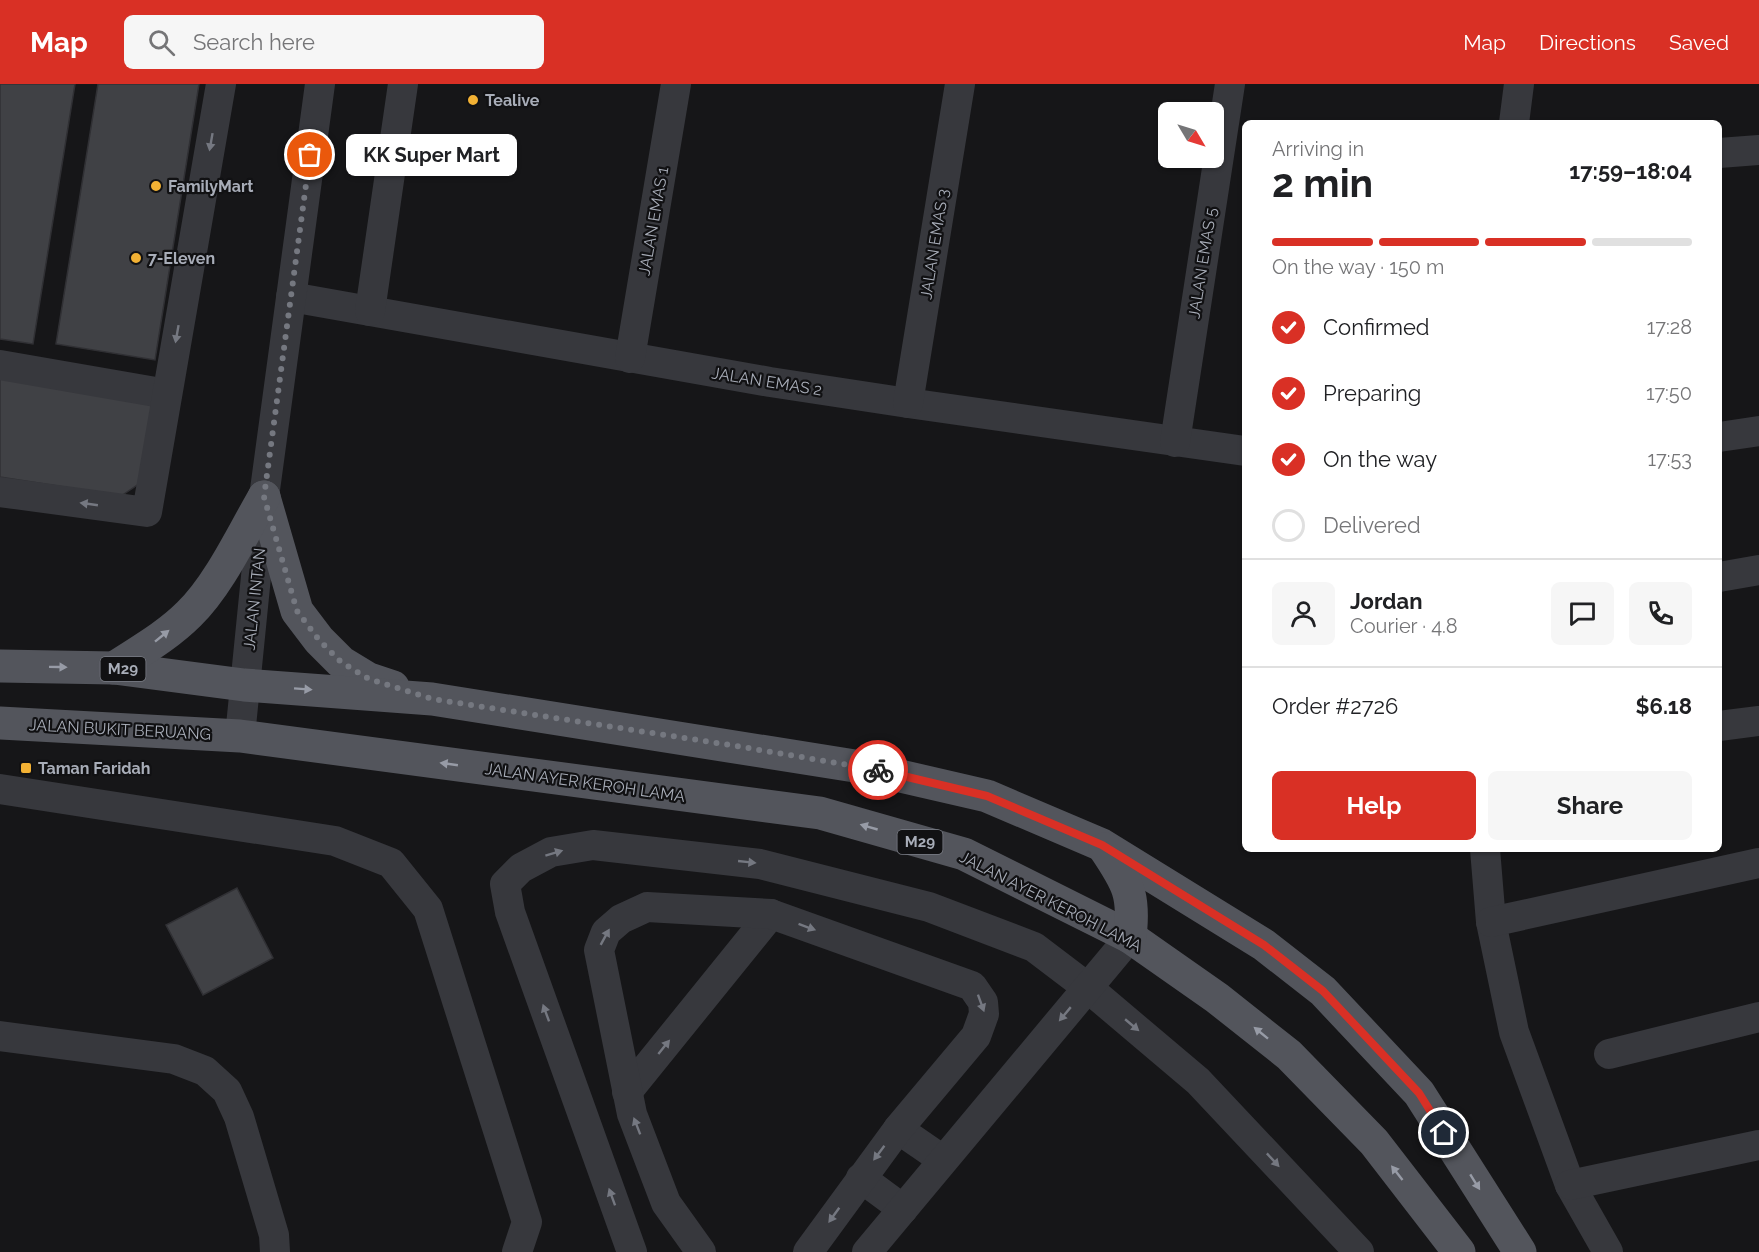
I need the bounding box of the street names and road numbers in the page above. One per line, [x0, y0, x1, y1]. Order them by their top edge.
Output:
street label: JALAN EMAS 1 [635, 165, 672, 277]
street label: JALAN EMAS 3 [916, 187, 953, 301]
street label: JALAN EMAS 5 [1184, 206, 1221, 320]
street label: JALAN EMAS 2 [710, 363, 823, 400]
street label: JALAN INTAN [240, 547, 269, 651]
road number: M29 [100, 657, 146, 681]
street label: JALAN BUKIT BERUANG [28, 715, 211, 744]
street label: JALAN AYER KEROH LAMA [484, 759, 686, 806]
road number: M29 [898, 830, 942, 854]
street label: JALAN AYER KEROH LAMA [956, 847, 1145, 956]

